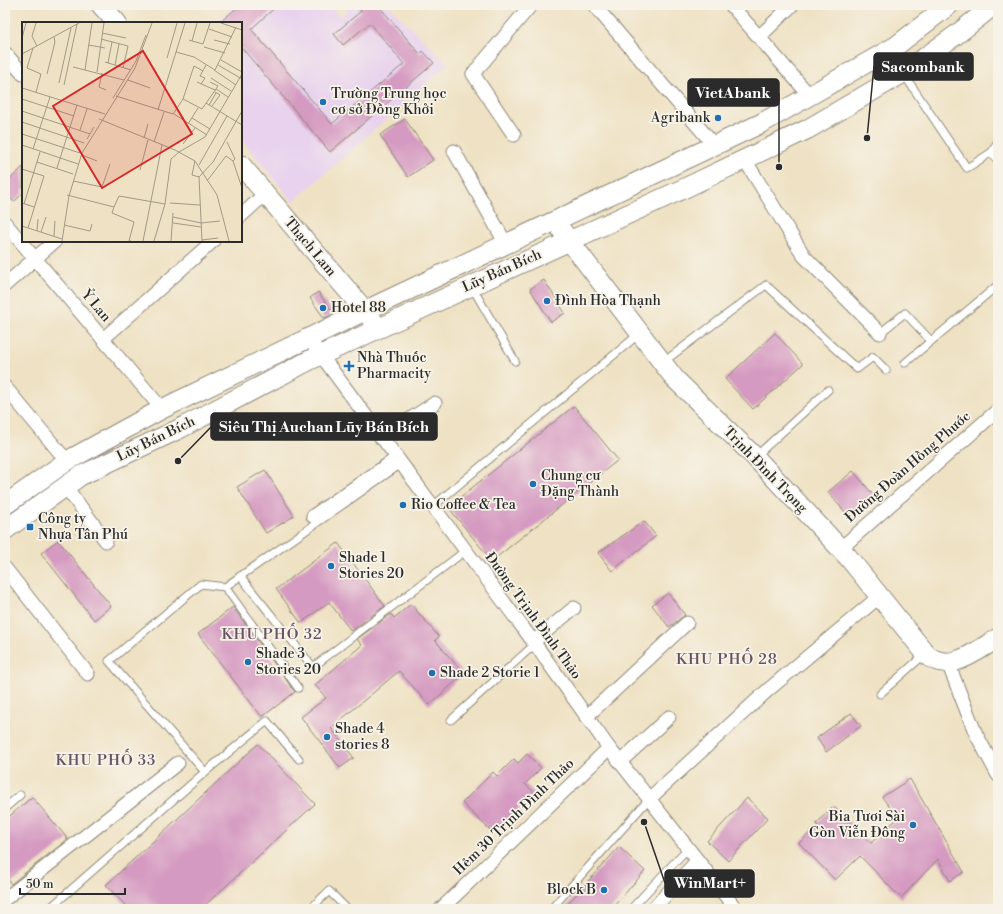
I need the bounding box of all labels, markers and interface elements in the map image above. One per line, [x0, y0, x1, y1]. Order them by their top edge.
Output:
inset map [22, 22, 242, 242]
callout: Sacombank [874, 53, 973, 80]
text: Sacombank [882, 58, 965, 77]
callout: VietAbank [688, 79, 779, 106]
text: VietAbank [695, 84, 771, 103]
place label: Trường Trung học cơ sở Đồng Khởi [331, 85, 446, 119]
marker: Trường Trung học cơ sở Đồng Khởi [318, 97, 328, 107]
place label: Agribank [650, 109, 711, 127]
marker: Agribank [713, 113, 723, 123]
street label: Thạch Lam [280, 214, 340, 280]
street label: Lũy Bán Bích [460, 245, 545, 296]
street label: Ỷ Lan [77, 284, 117, 326]
place label: Đình Hòa Thạnh [555, 292, 661, 310]
marker: Đình Hòa Thạnh [542, 296, 552, 306]
place label: Hotel 88 [331, 299, 386, 317]
marker: Hotel 88 [318, 303, 328, 313]
place label: Nhà Thuốc Pharmacity [357, 349, 431, 383]
marker: Nhà Thuốc Pharmacity [344, 361, 354, 371]
street label: Đường Đoàn Hồng Phước [841, 408, 975, 526]
street label: Lũy Bán Bích [114, 412, 199, 466]
callout: Siêu Thị Auchan Lũy Bán Bích [211, 413, 437, 440]
text: Siêu Thị Auchan Lũy Bán Bích [219, 418, 430, 437]
street label: Trịnh Đình Trọng [719, 423, 811, 518]
place label: Chung cư Đặng Thành [541, 467, 620, 501]
marker: Chung cư Đặng Thành [528, 479, 538, 489]
place label: Rio Coffee & Tea [411, 496, 517, 514]
marker: Rio Coffee & Tea [398, 500, 408, 510]
place label: Công ty Nhựa Tân Phú [38, 510, 128, 544]
marker: Công ty Nhựa Tân Phú [25, 522, 35, 532]
place label: Shade 1 Stories 20 [339, 549, 404, 583]
street label: Đường Trịnh Đình Thảo [481, 549, 585, 683]
marker: Shade 1 Stories 20 [326, 561, 336, 571]
district label: KHU PHỐ 32 [221, 622, 323, 644]
place label: Shade 3 Stories 20 [256, 645, 321, 679]
district label: KHU PHỐ 28 [676, 647, 778, 669]
marker: Shade 3 Stories 20 [243, 657, 253, 667]
place label: Shade 2 Storie 1 [440, 664, 540, 682]
marker: Shade 2 Storie 1 [427, 668, 437, 678]
place label: Shade 4 stories 8 [335, 720, 390, 754]
marker: Shade 4 stories 8 [322, 732, 332, 742]
district label: KHU PHỐ 33 [56, 748, 156, 770]
street label: Hẻm 30 Trịnh Đình Thảo [450, 754, 578, 879]
place label: Bia Tươi Sài Gòn Viễn Đông [809, 808, 906, 842]
marker: Bia Tươi Sài Gòn Viễn Đông [908, 820, 918, 830]
scale bar [20, 870, 125, 896]
callout: WinMart+ [665, 870, 754, 897]
text: WinMart+ [673, 874, 747, 893]
text: 50 m [26, 877, 54, 892]
place label: Block B [546, 881, 596, 899]
marker: Block B [599, 885, 609, 895]

